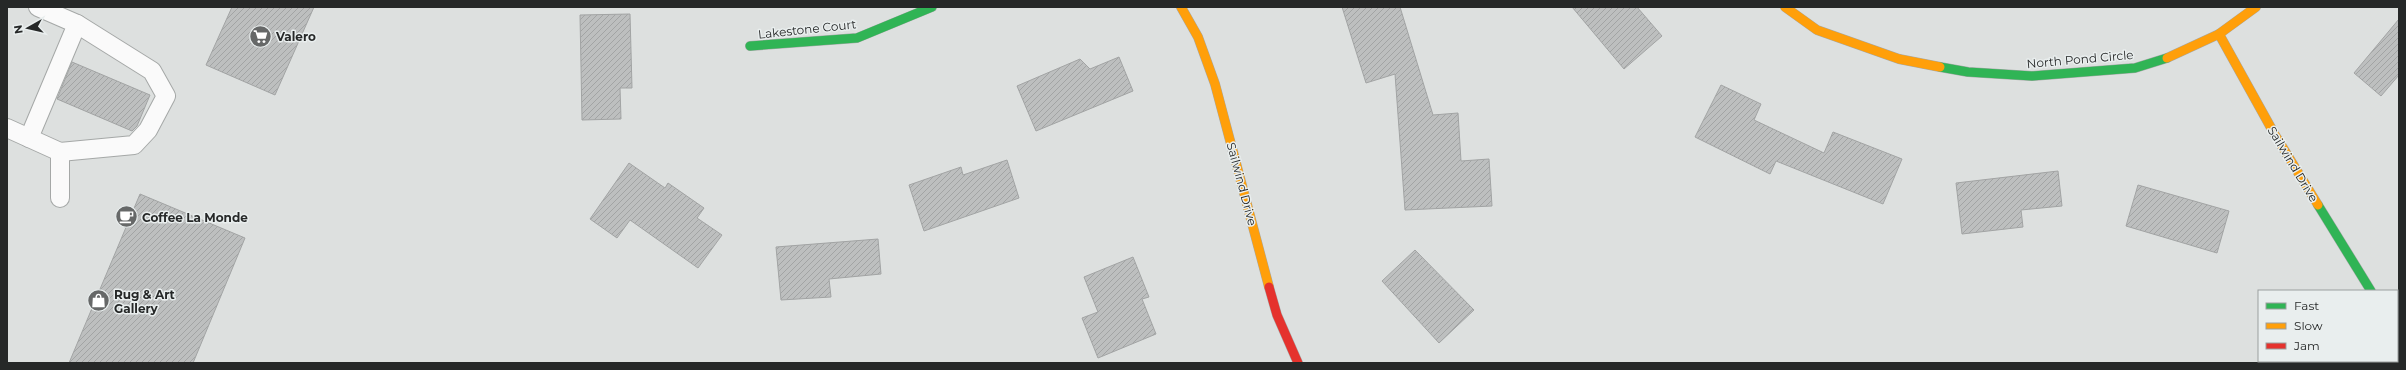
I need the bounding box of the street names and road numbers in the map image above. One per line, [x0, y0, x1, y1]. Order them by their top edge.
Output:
street label: Lakestone Court [757, 16, 857, 42]
street label: North Pond Circle [2026, 47, 2134, 71]
street label: Sailwind Drive [2265, 123, 2321, 205]
street label: Sailwind Drive [1224, 141, 1260, 227]

